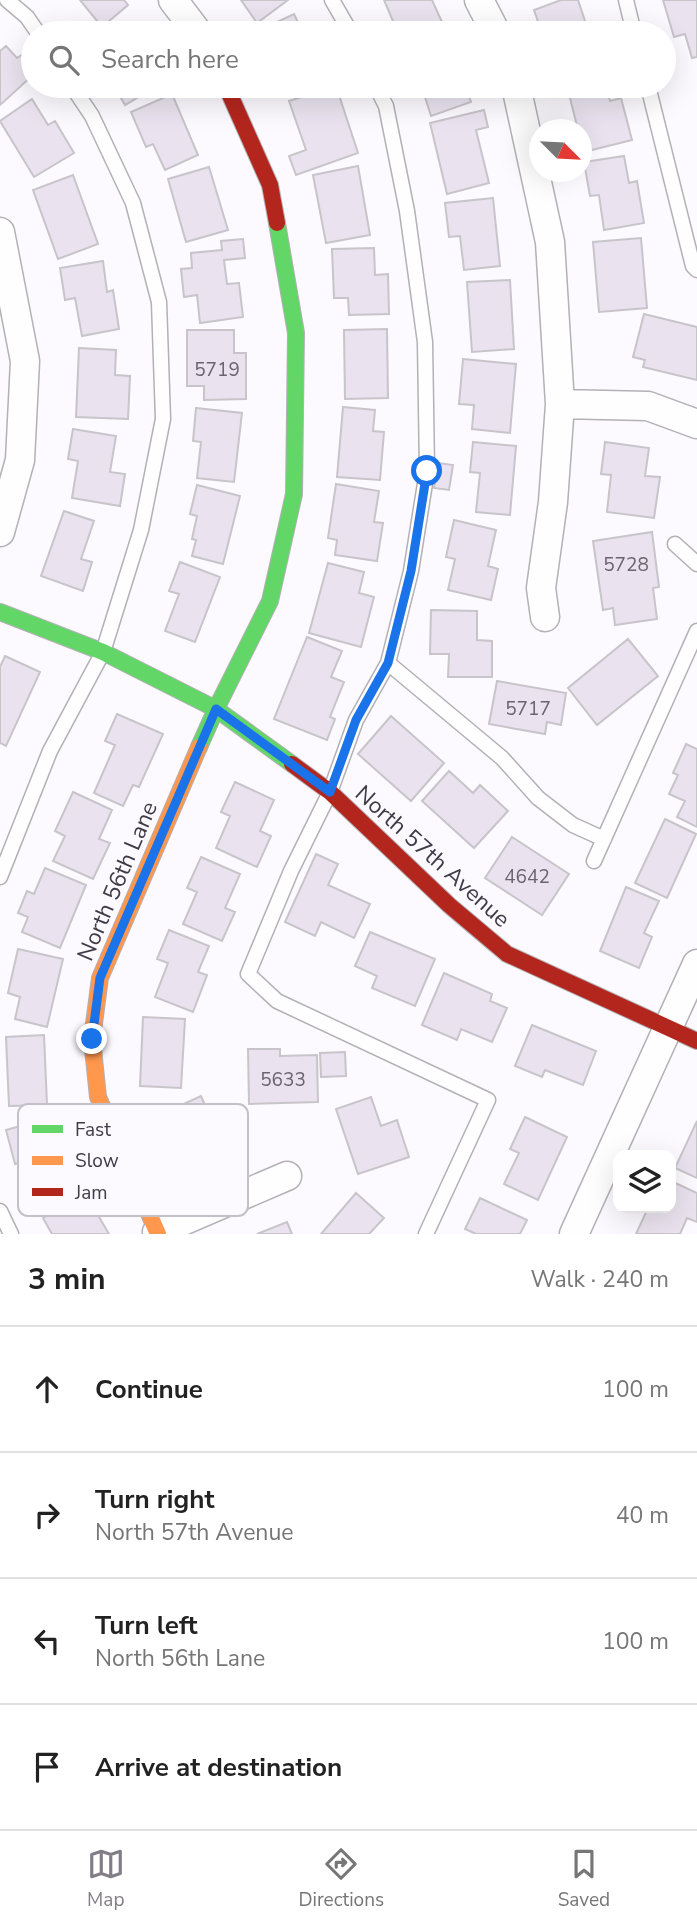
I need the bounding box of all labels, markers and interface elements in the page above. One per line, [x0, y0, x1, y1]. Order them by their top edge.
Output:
search box [21, 21, 676, 98]
icon: search [45, 41, 83, 79]
text: Search here [101, 42, 239, 77]
north arrow [529, 119, 592, 182]
house number: 5719 [194, 357, 240, 383]
route start [411, 455, 442, 486]
house number: 5728 [603, 552, 649, 578]
house number: 5717 [505, 696, 551, 722]
street label: North 57th Avenue [349, 778, 517, 934]
street label: North 56th Lane [70, 797, 165, 966]
house number: 4642 [504, 864, 550, 890]
route end [76, 1023, 107, 1054]
house number: 5633 [260, 1067, 306, 1093]
legend [18, 1104, 248, 1216]
text: Fast [75, 1117, 111, 1143]
text: Slow [75, 1148, 119, 1174]
map controls [613, 1150, 676, 1213]
button: layers [613, 1150, 676, 1213]
text: Jam [74, 1180, 108, 1206]
text: 3 min [28, 1259, 106, 1300]
text: Walk · 240 m [530, 1264, 669, 1295]
icon: ahead [28, 1370, 66, 1408]
text: Continue [95, 1372, 203, 1407]
text: 100 m [602, 1374, 669, 1405]
text: Turn right [95, 1482, 214, 1517]
icon: right [28, 1496, 66, 1534]
text: 40 m [616, 1500, 669, 1531]
text: North 57th Avenue [95, 1517, 294, 1548]
text: Turn left [95, 1608, 198, 1643]
icon: left [28, 1622, 66, 1660]
text: 100 m [602, 1626, 669, 1657]
text: North 56th Lane [95, 1643, 265, 1674]
icon: arrive [28, 1748, 66, 1786]
text: Arrive at destination [95, 1750, 342, 1785]
tab: Map [87, 1845, 125, 1913]
tab: Directions [298, 1845, 384, 1913]
tab: Saved [558, 1845, 610, 1913]

